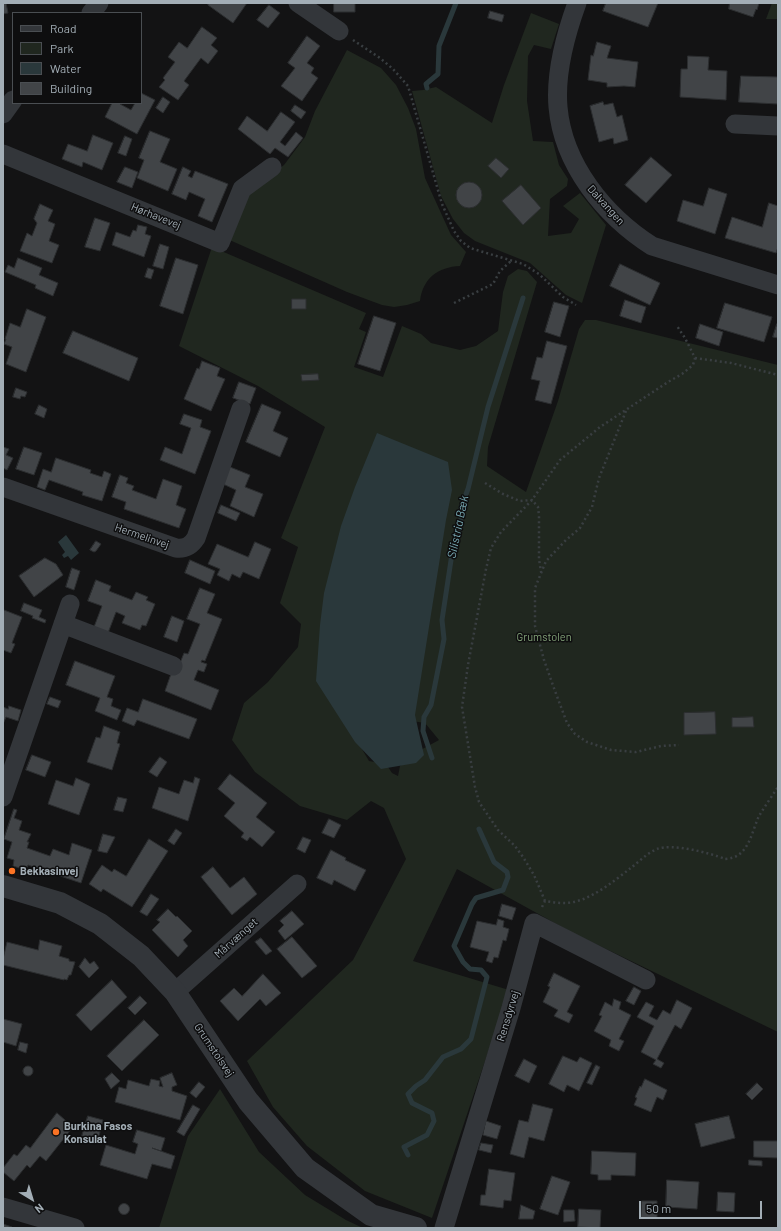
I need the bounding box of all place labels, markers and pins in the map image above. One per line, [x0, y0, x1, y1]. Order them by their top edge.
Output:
place label: Bekkasinvej [20, 864, 78, 878]
marker: Bekkasinvej [7, 866, 17, 876]
place label: Burkina Fasos Konsulat [64, 1119, 132, 1145]
marker: Burkina Fasos Konsulat [51, 1127, 61, 1137]

